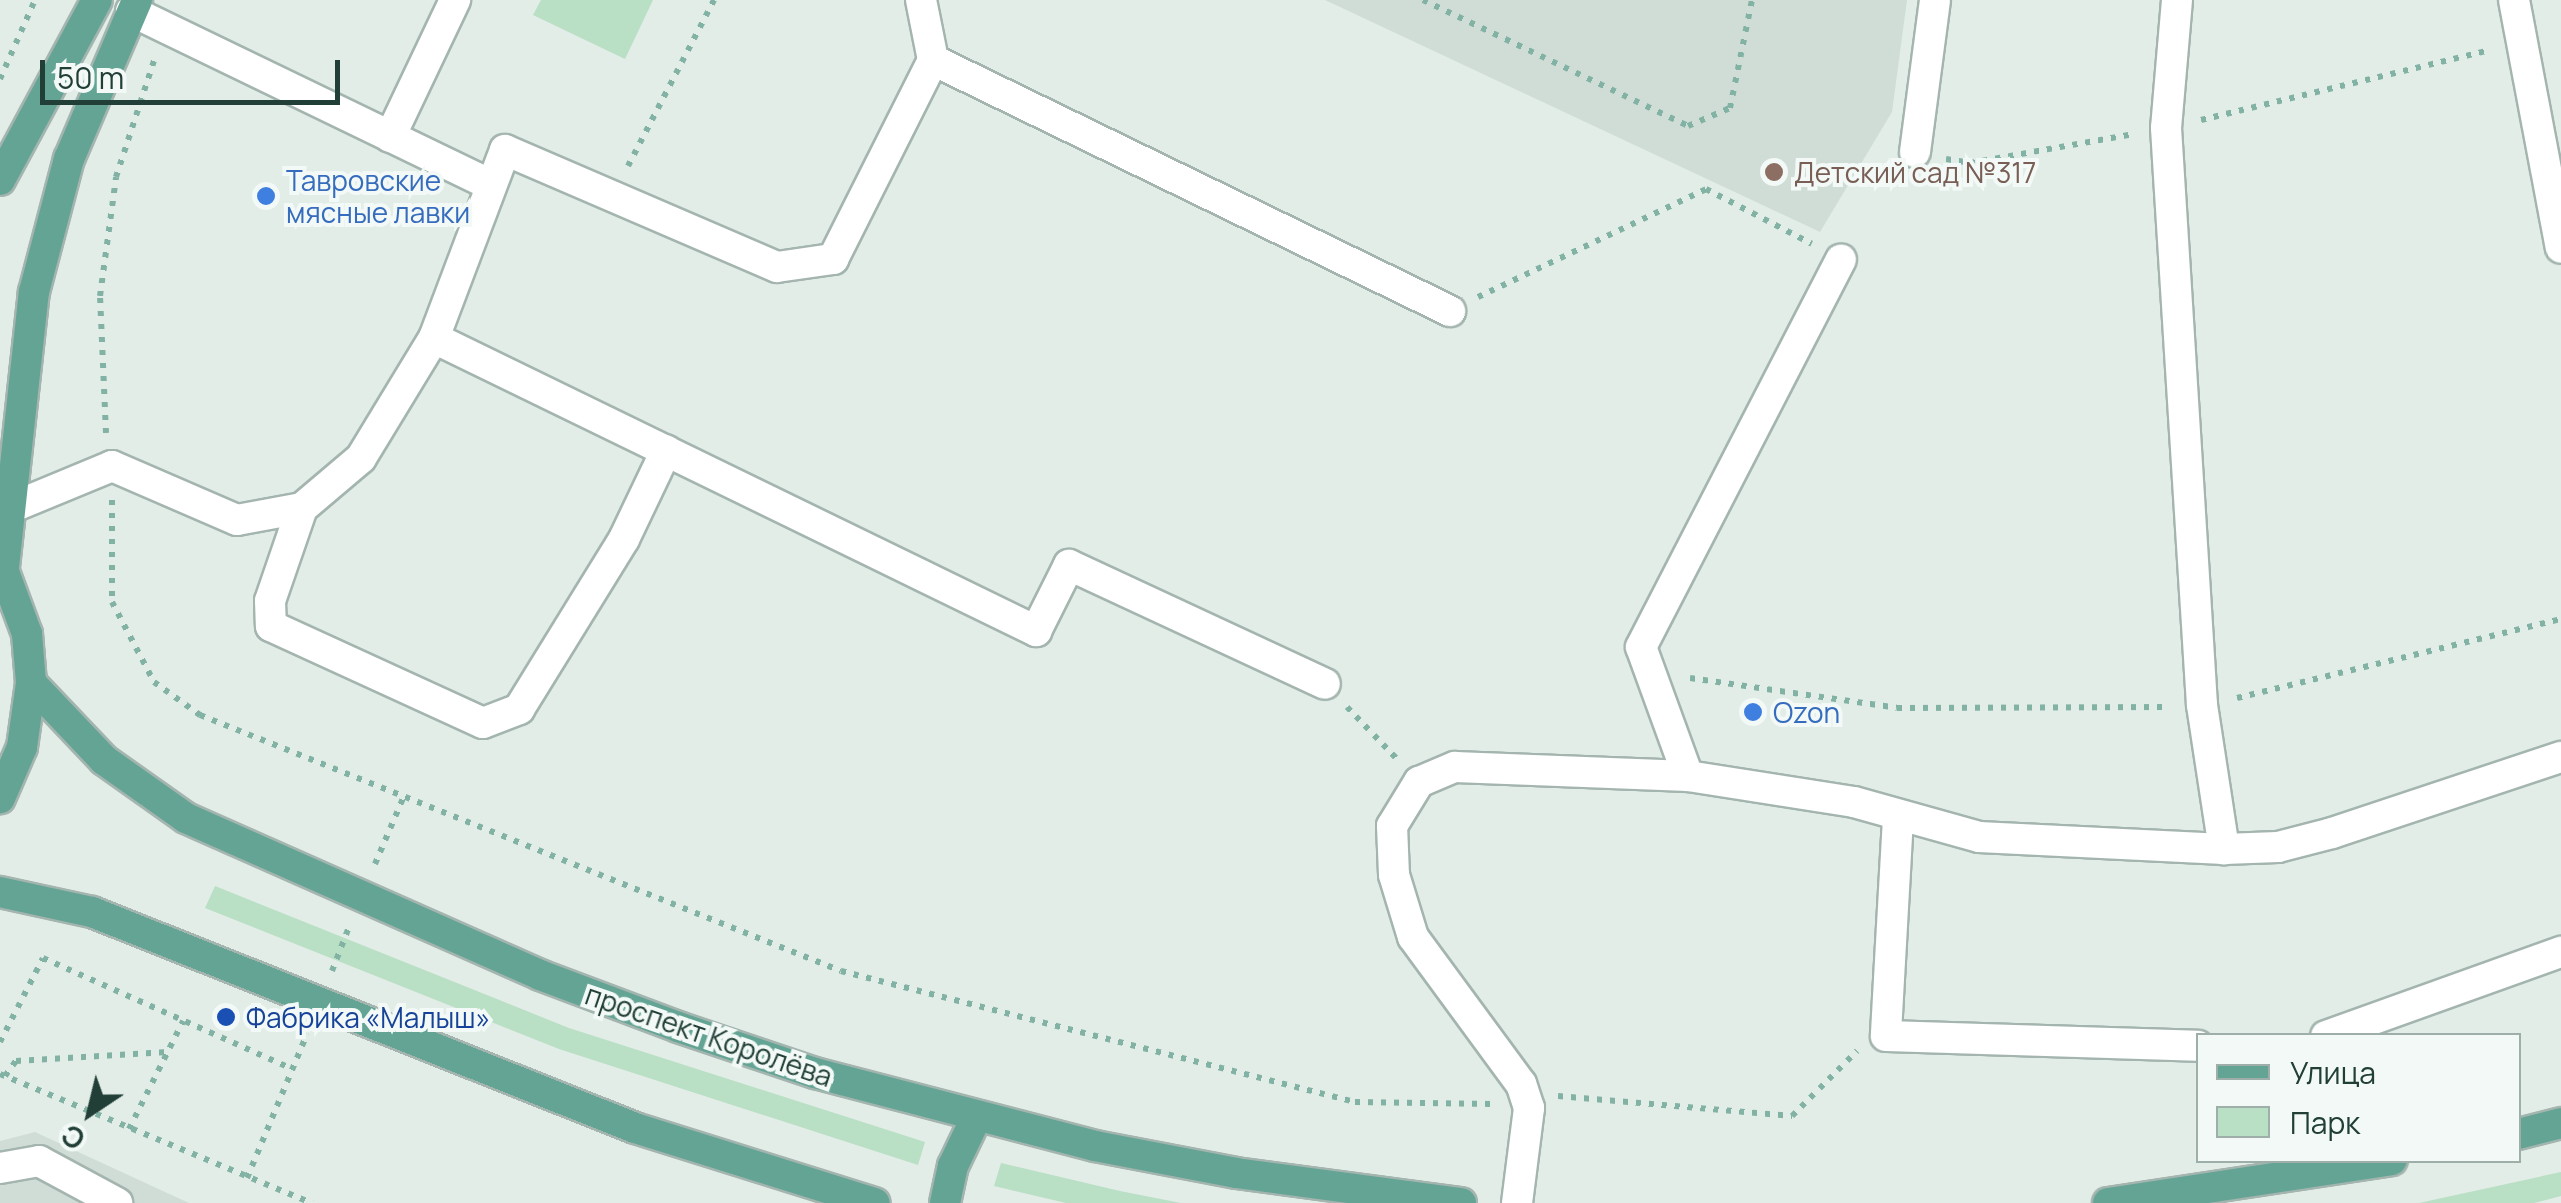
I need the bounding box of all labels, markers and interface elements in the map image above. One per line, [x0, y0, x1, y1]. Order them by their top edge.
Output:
scale bar [45, 40, 345, 102]
text: 50 m [57, 57, 124, 98]
place label: Детский сад №317 [1794, 155, 2036, 189]
marker: Детский сад №317 [1763, 161, 1785, 183]
place label: Тавровские мясные лавки [286, 163, 470, 229]
marker: Тавровские мясные лавки [255, 185, 277, 207]
place label: Ozon [1773, 695, 1840, 729]
marker: Ozon [1742, 701, 1764, 723]
street label: проспект Королёва [581, 977, 837, 1093]
place label: Фабрика «Малыш» [246, 1000, 491, 1034]
marker: Фабрика «Малыш» [215, 1006, 237, 1028]
legend [2196, 1033, 2521, 1163]
text: Улица [2290, 1052, 2376, 1093]
north arrow [40, 1063, 140, 1163]
text: Парк [2290, 1102, 2360, 1143]
text: С [53, 1116, 92, 1159]

